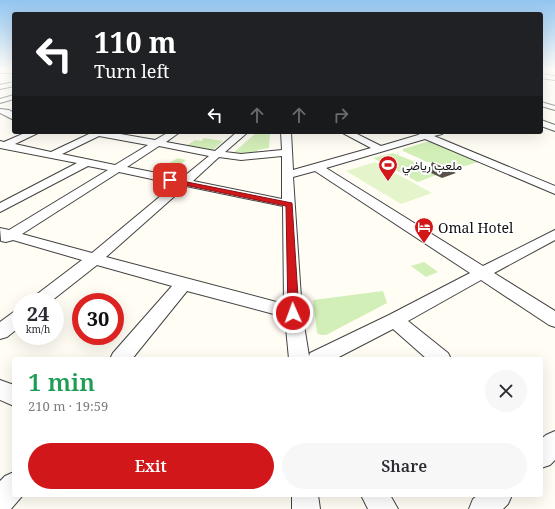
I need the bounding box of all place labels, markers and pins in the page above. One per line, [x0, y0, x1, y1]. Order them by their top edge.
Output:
sports icon: ملعب رياضي [377, 154, 399, 182]
place label: ملعب رياضي [402, 157, 462, 176]
pin [153, 163, 187, 197]
hotel icon: Omal Hotel [413, 216, 435, 244]
place label: Omal Hotel [438, 218, 514, 237]

